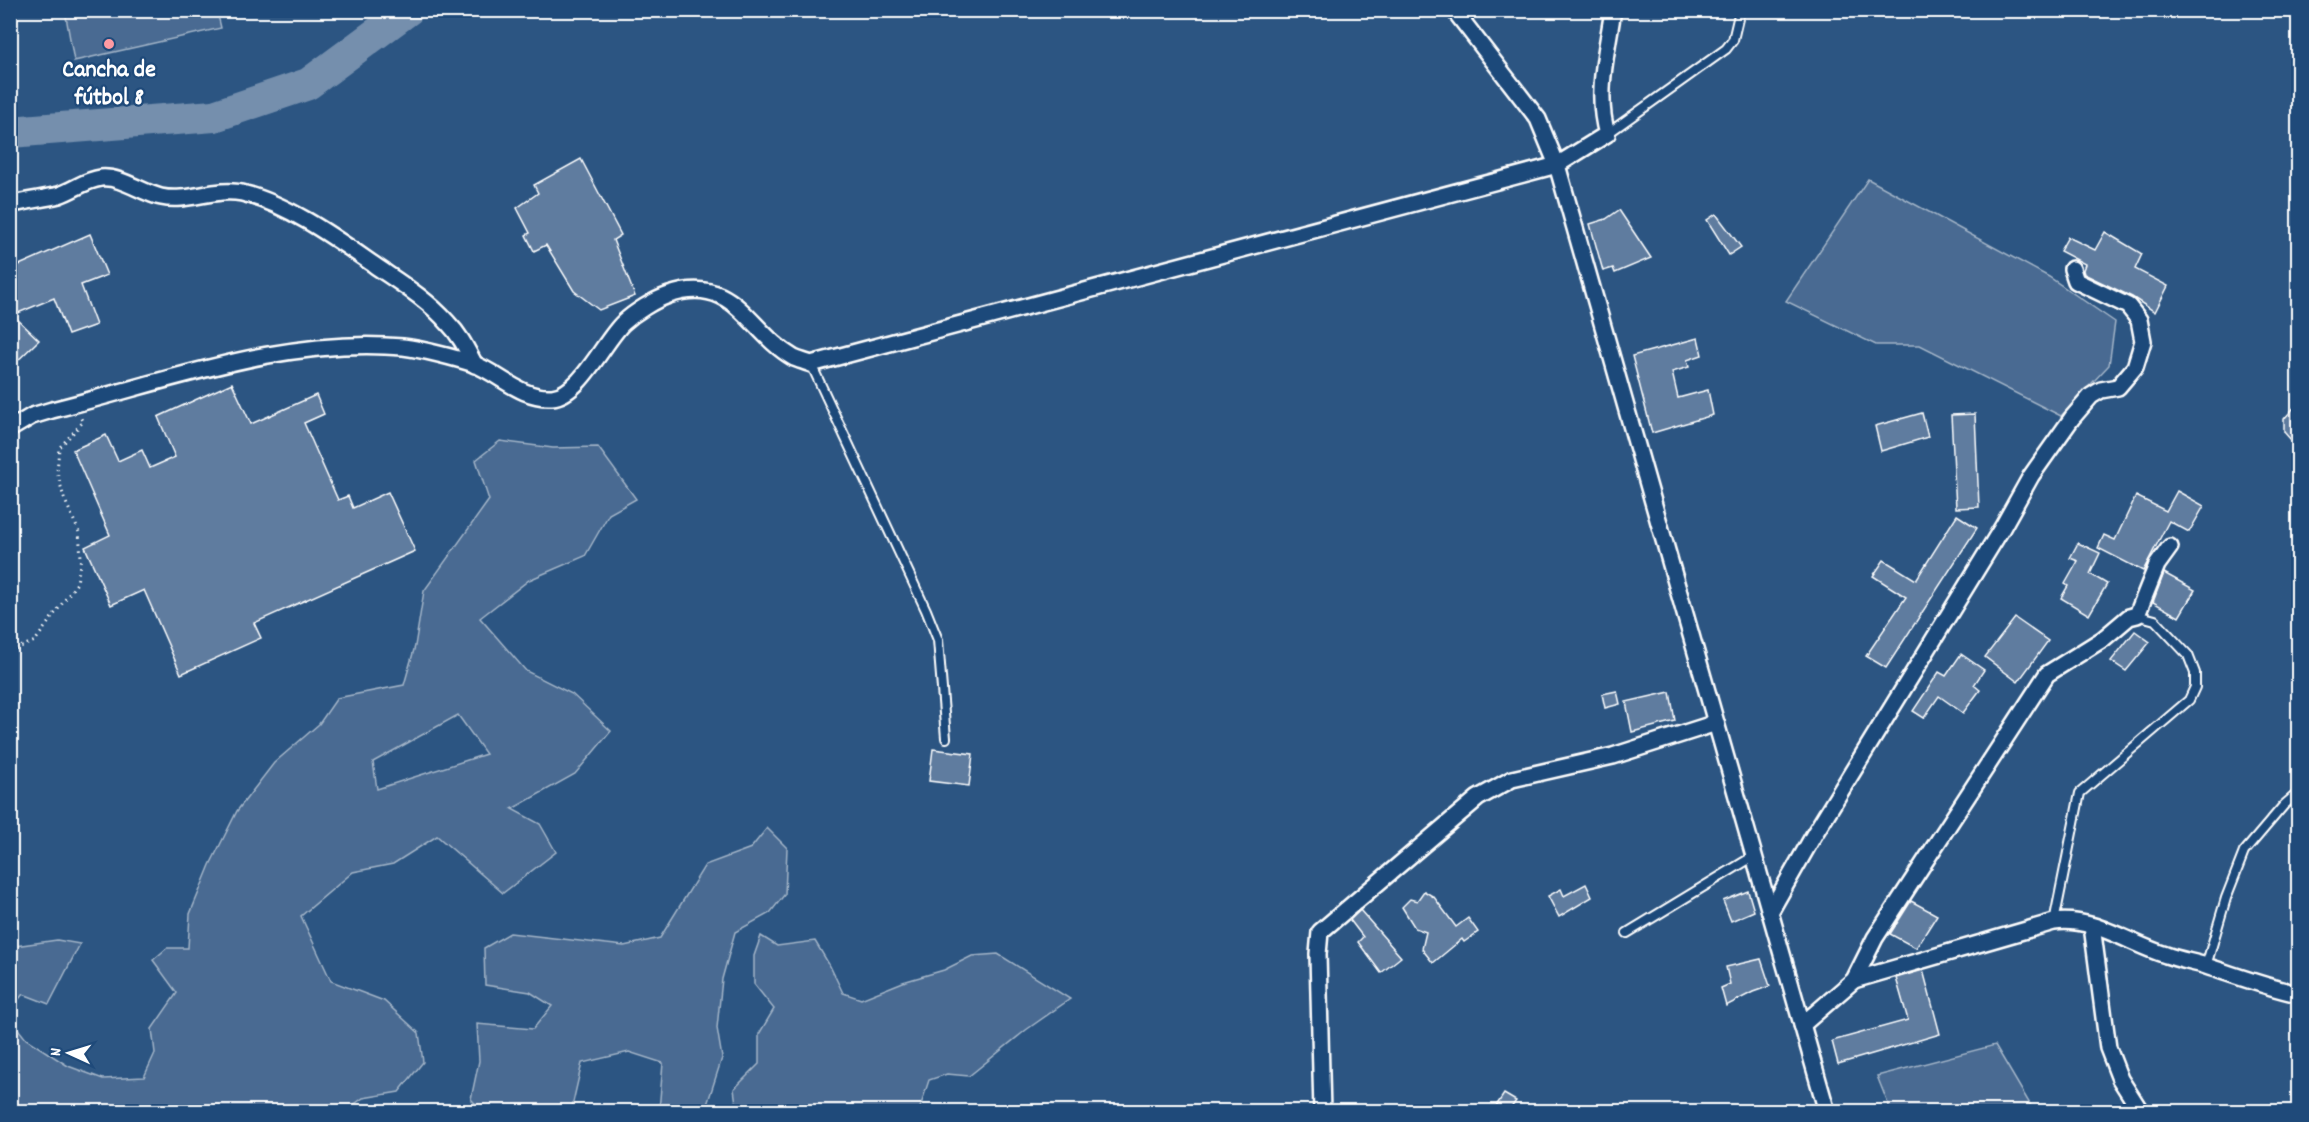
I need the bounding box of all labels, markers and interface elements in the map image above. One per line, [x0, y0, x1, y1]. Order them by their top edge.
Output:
marker: Cancha de fútbol 8 [102, 37, 116, 51]
place label: Cancha de fútbol 8 [62, 54, 156, 116]
north arrow [39, 1023, 99, 1083]
text: N [45, 1047, 68, 1057]

